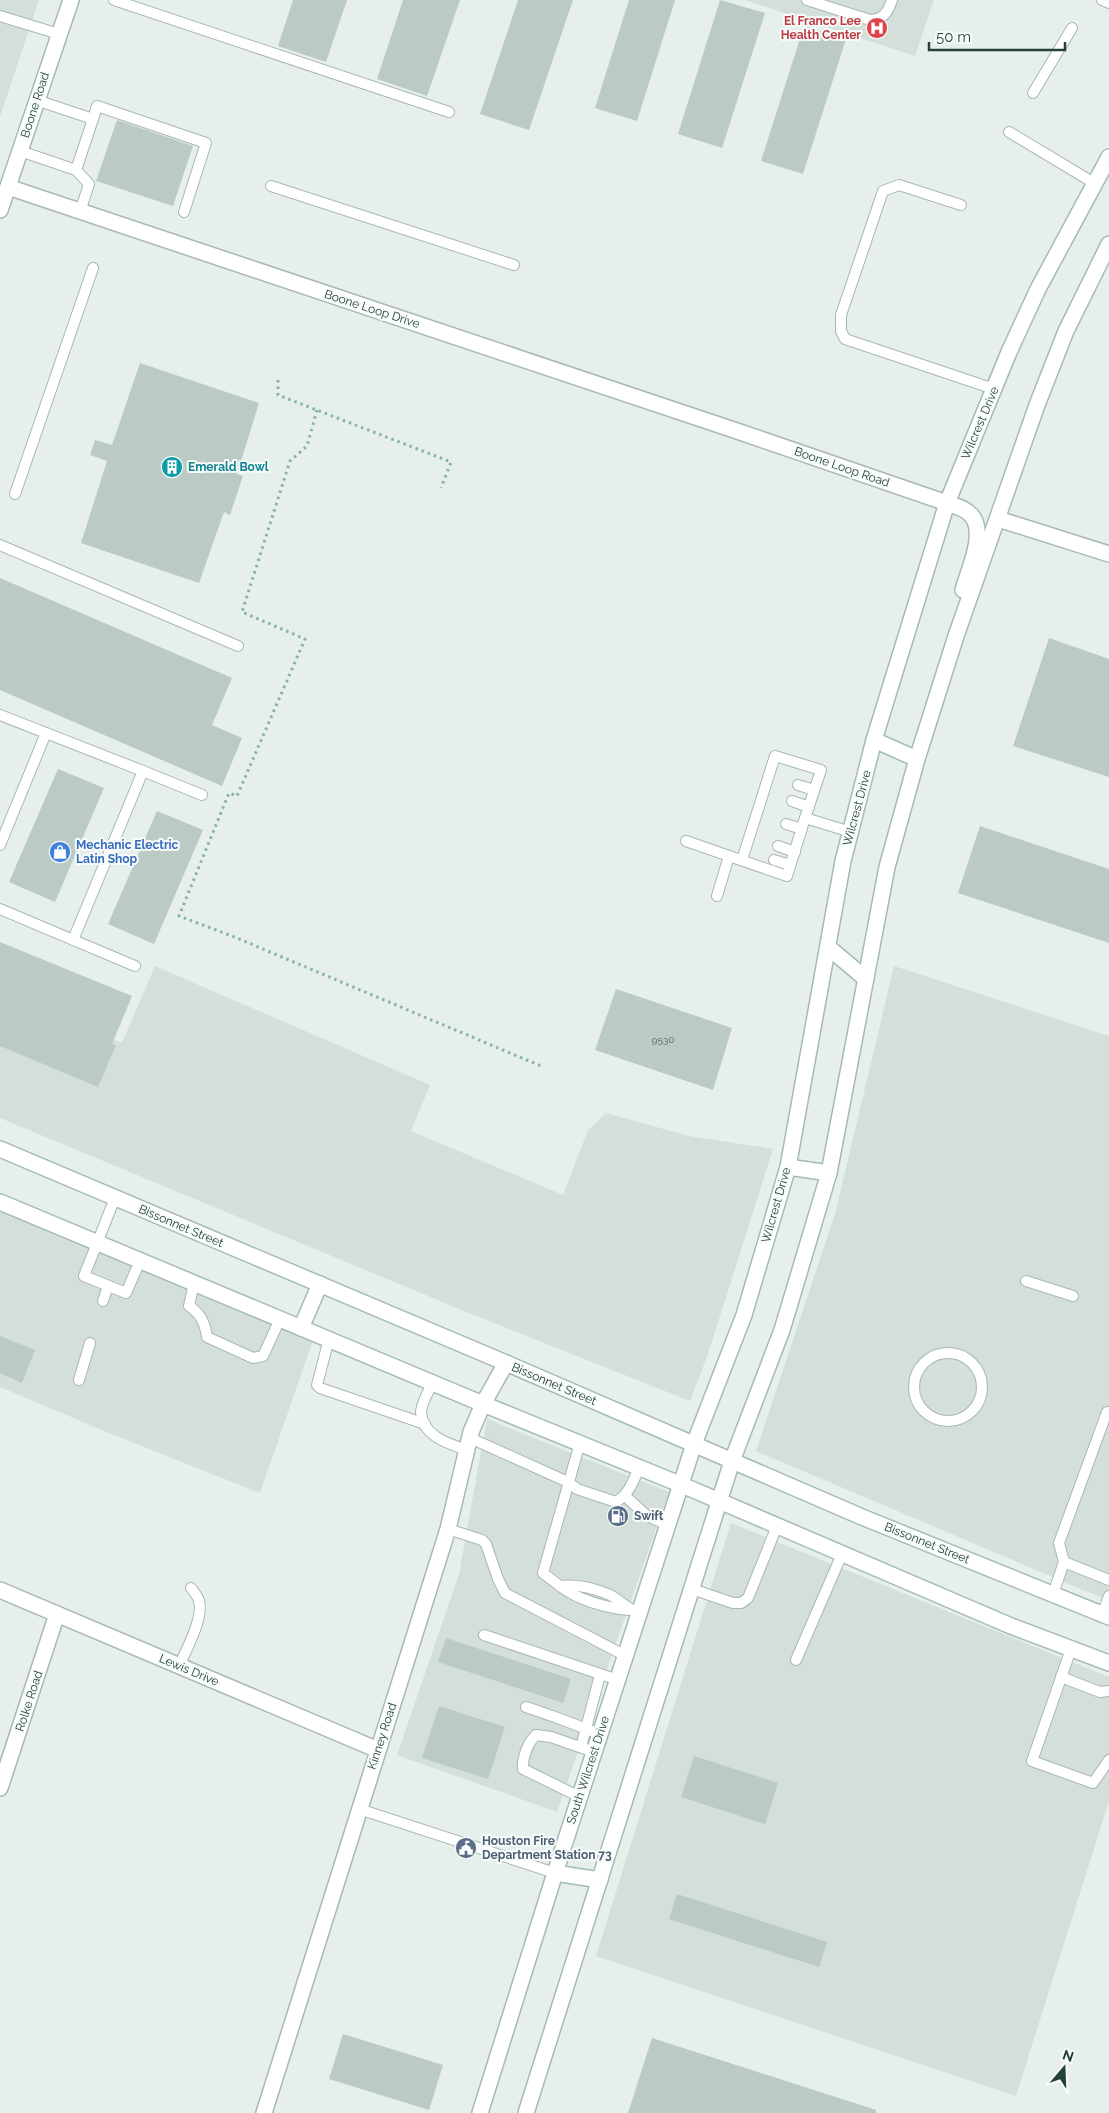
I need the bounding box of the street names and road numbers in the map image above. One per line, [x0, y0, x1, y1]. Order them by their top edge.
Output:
street label: Boone Road [18, 70, 52, 140]
street label: Boone Loop Drive [322, 287, 422, 331]
street label: Wilcrest Drive [958, 385, 1002, 461]
street label: Boone Loop Road [793, 444, 891, 490]
street label: Wilcrest Drive [840, 769, 874, 847]
street label: Wilcrest Drive [759, 1166, 793, 1244]
street label: Bissonnet Street [137, 1202, 225, 1250]
street label: Bissonnet Street [510, 1360, 598, 1408]
street label: Bissonnet Street [882, 1520, 972, 1566]
street label: Lewis Drive [157, 1651, 221, 1689]
street label: Rolke Road [13, 1669, 45, 1733]
street label: Kinney Road [365, 1701, 399, 1771]
street label: South Wilcrest Drive [564, 1714, 612, 1826]

